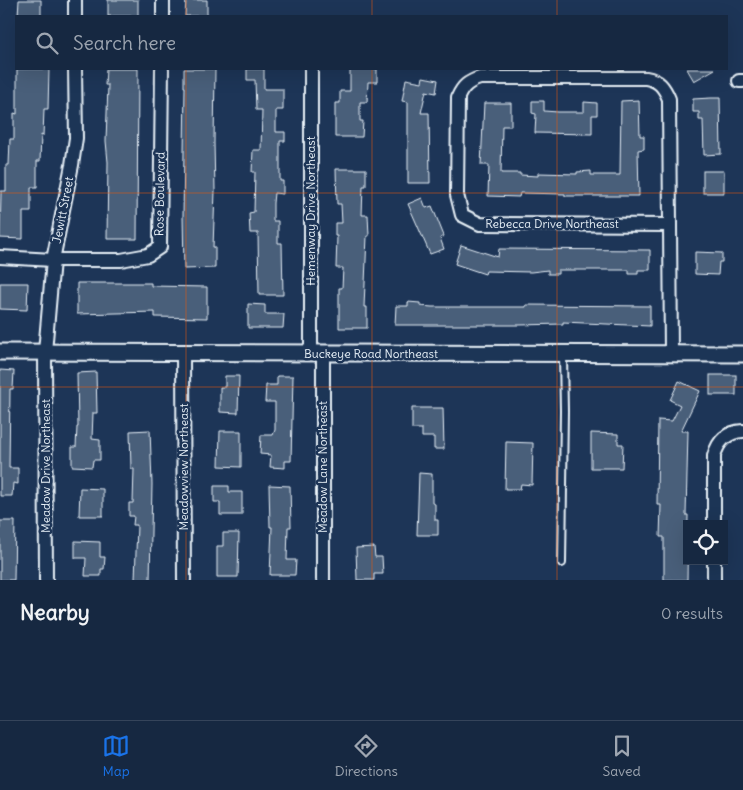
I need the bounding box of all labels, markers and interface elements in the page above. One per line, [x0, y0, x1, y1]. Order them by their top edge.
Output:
search box [15, 15, 728, 70]
icon: search [33, 29, 61, 57]
text: Search here [73, 31, 176, 55]
street label: Hemenway Drive Northeast [303, 136, 318, 286]
street label: Rose Boulevard [151, 152, 168, 236]
street label: Jewitt Street [49, 175, 76, 245]
street label: Rebecca Drive Northeast [485, 216, 619, 231]
street label: Buckeye Road Northeast [304, 346, 438, 361]
street label: Meadow Drive Northeast [38, 399, 53, 533]
street label: Meadow Lane Northeast [315, 401, 330, 533]
street label: Meadowview Northeast [176, 403, 191, 531]
map controls [683, 520, 728, 565]
button: locate [683, 520, 728, 565]
text: Nearby [20, 599, 90, 626]
text: 0 results [661, 603, 723, 623]
tab: Map [102, 732, 130, 780]
tab: Directions [335, 732, 398, 780]
tab: Saved [602, 732, 641, 780]

